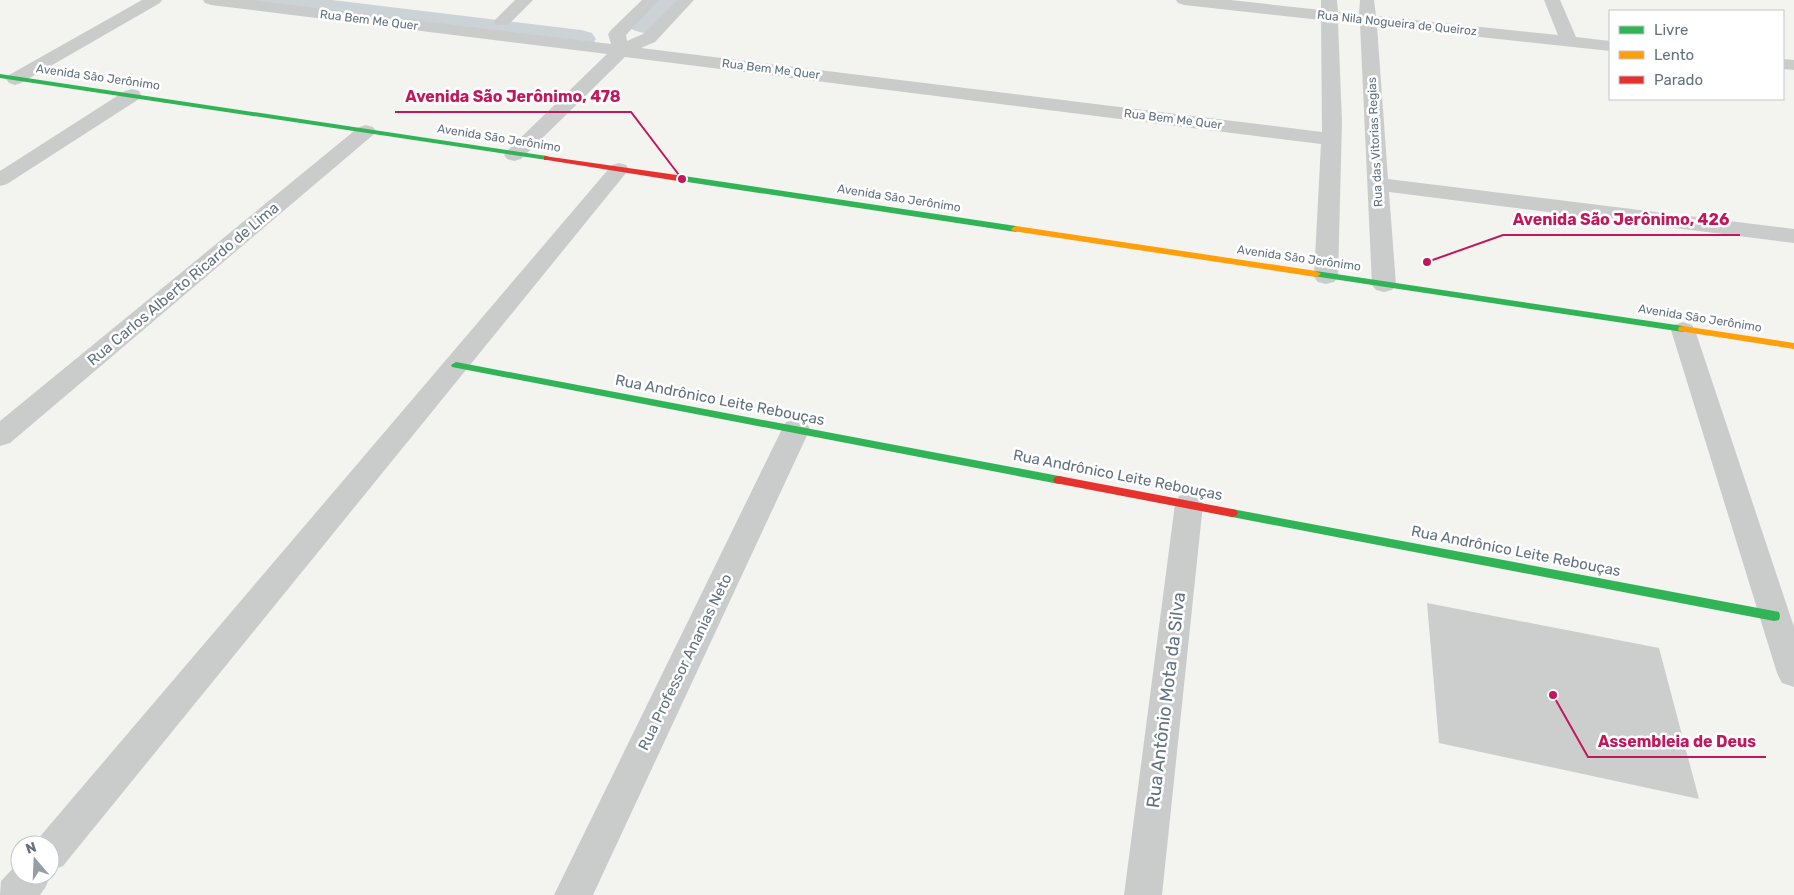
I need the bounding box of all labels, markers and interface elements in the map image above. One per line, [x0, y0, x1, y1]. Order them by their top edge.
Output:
street label: Rua Bem Me Quer [319, 7, 419, 33]
street label: Rua Nila Nogueira de Queiroz [1316, 8, 1478, 38]
legend [1609, 10, 1784, 100]
text: Livre [1654, 21, 1688, 39]
text: Lento [1654, 46, 1694, 64]
street label: Rua Bem Me Quer [721, 56, 821, 82]
street label: Avenida São Jerônimo [35, 61, 161, 93]
text: Parado [1654, 71, 1703, 89]
street label: Rua das Vitorias Regias [1365, 77, 1385, 207]
callout: Avenida São Jerônimo, 478 [395, 81, 631, 112]
text: Avenida São Jerônimo, 478 [405, 87, 621, 106]
street label: Rua Bem Me Quer [1123, 106, 1223, 132]
street label: Avenida São Jerônimo [436, 121, 562, 155]
street label: Avenida São Jerônimo [836, 181, 962, 215]
street label: Rua Carlos Alberto Ricardo de Lima [84, 199, 282, 369]
callout: Avenida São Jerônimo, 426 [1503, 204, 1740, 235]
text: Avenida São Jerônimo, 426 [1513, 210, 1729, 229]
street label: Avenida São Jerônimo [1236, 242, 1362, 274]
street label: Avenida São Jerônimo [1637, 301, 1763, 335]
street label: Rua Andrônico Leite Rebouças [614, 371, 827, 429]
street label: Rua Andrônico Leite Rebouças [1012, 446, 1225, 504]
street label: Rua Andrônico Leite Rebouças [1410, 522, 1623, 580]
street label: Rua Professor Ananias Neto [634, 571, 736, 753]
street label: Rua Antônio Mota da Silva [1142, 591, 1190, 809]
callout: Assembleia de Deus [1588, 726, 1766, 757]
text: Assembleia de Deus [1598, 732, 1756, 751]
north arrow [10, 835, 60, 885]
text: N [23, 839, 38, 858]

